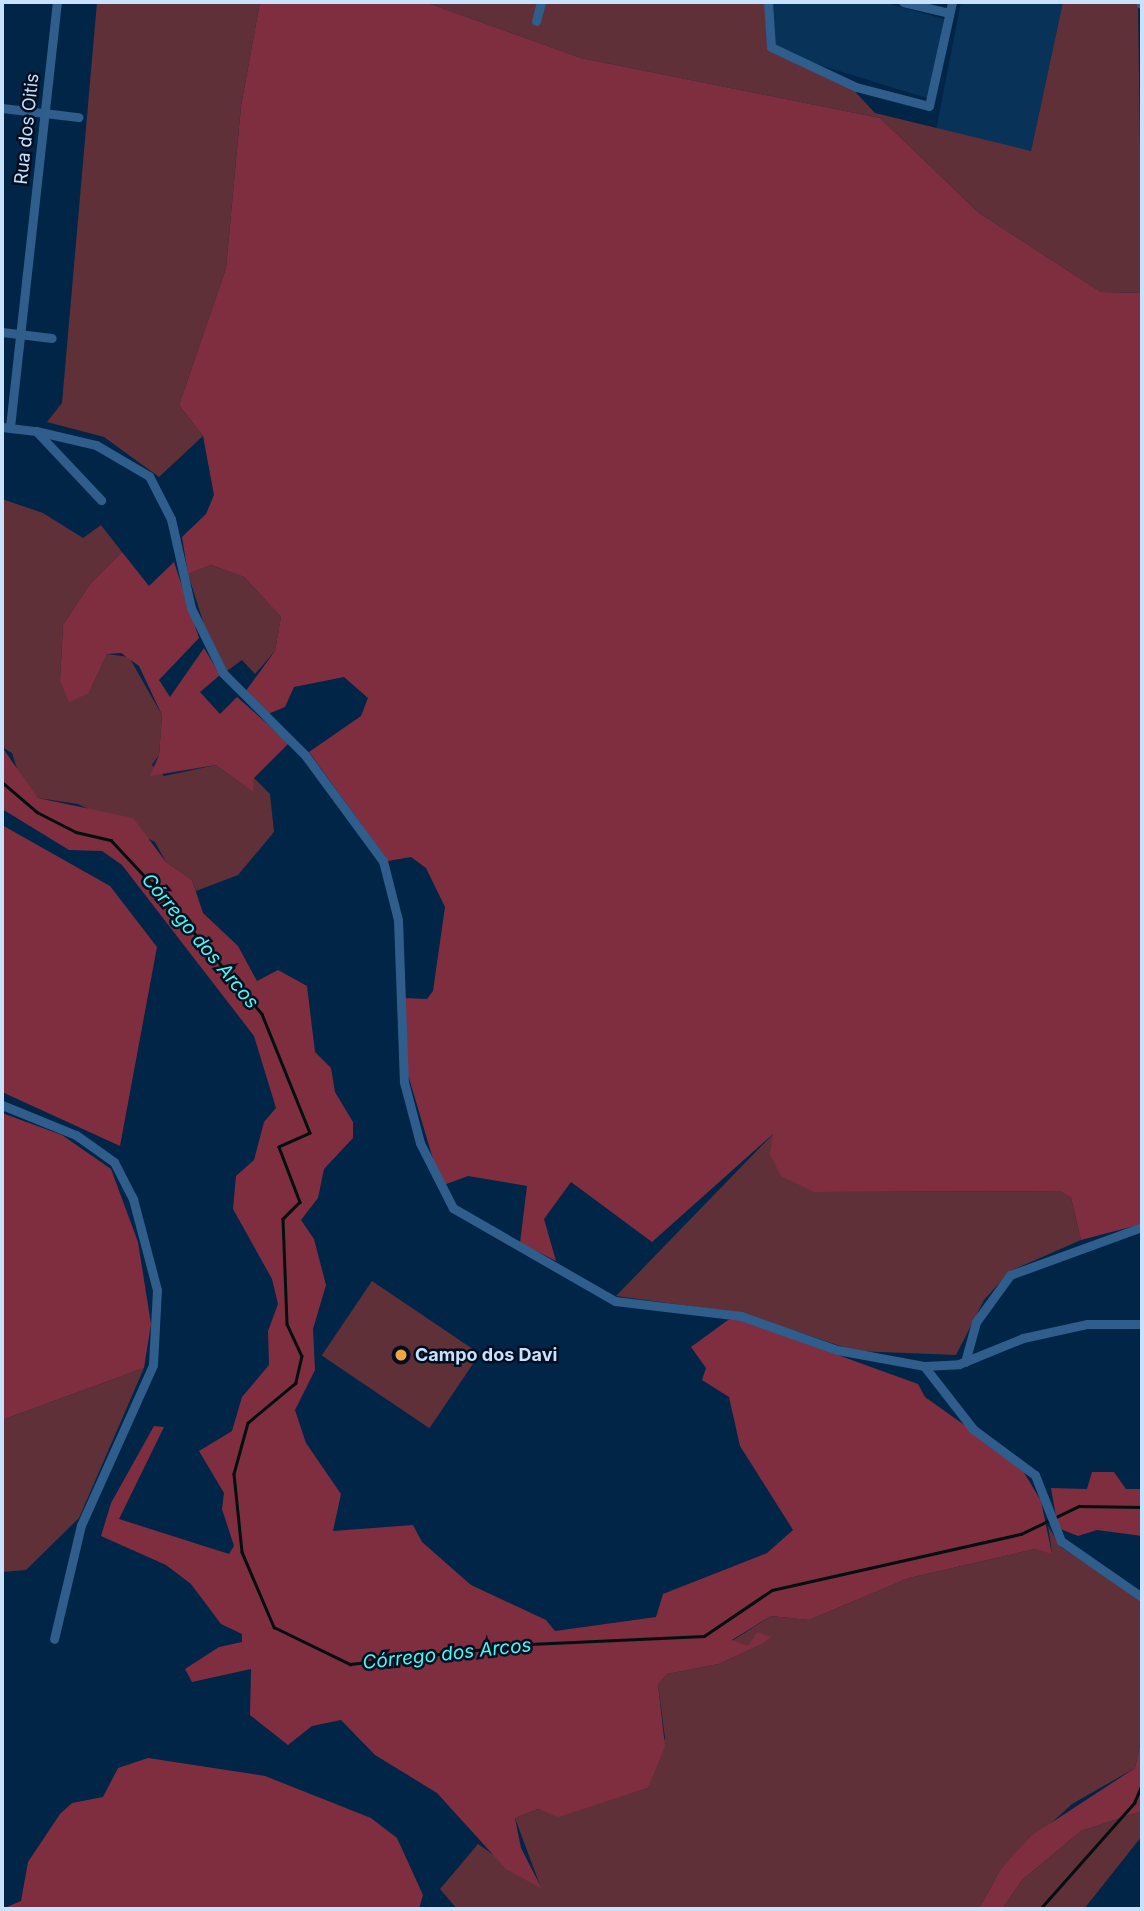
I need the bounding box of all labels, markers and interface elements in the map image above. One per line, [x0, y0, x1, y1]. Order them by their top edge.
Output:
street label: Rua dos Oitis [10, 72, 44, 186]
water label: Córrego dos Arcos [137, 869, 263, 1013]
place label: Campo dos Davi [415, 1344, 557, 1366]
marker: Campo dos Davi [393, 1347, 409, 1363]
water label: Córrego dos Arcos [361, 1634, 533, 1674]

